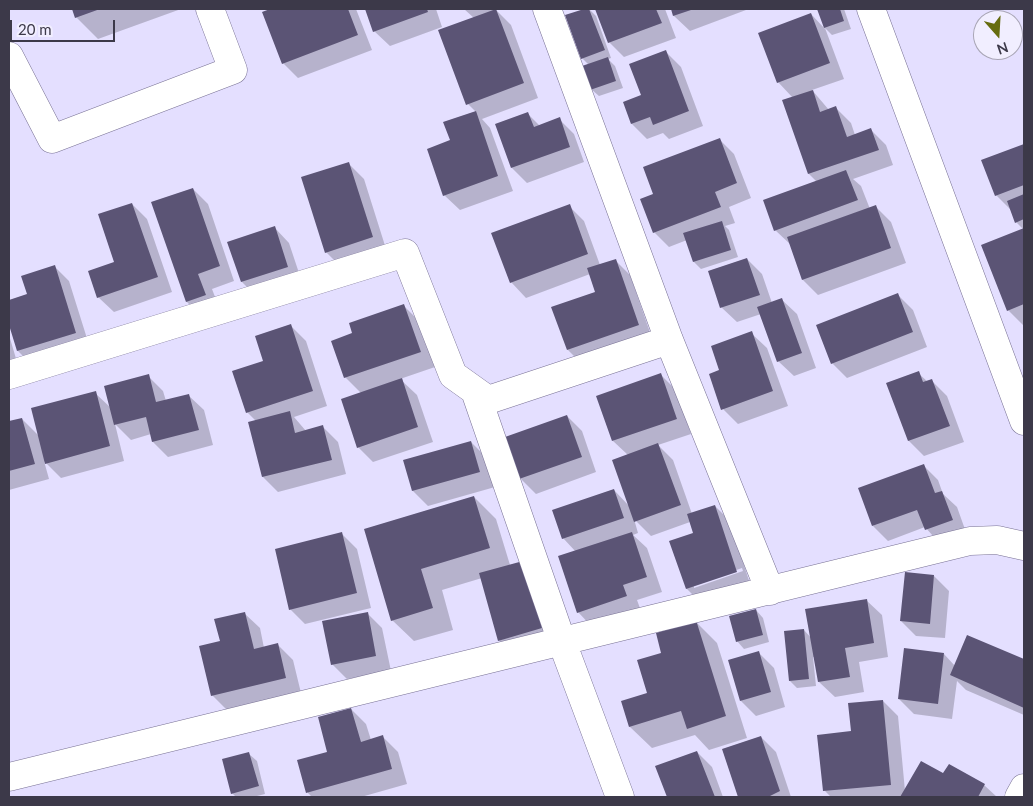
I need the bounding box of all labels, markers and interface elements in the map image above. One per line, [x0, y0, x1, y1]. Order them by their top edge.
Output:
scale bar [12, 10, 118, 42]
north arrow [973, 10, 1023, 60]
text: 20 m [18, 20, 52, 38]
text: N [995, 39, 1011, 59]

